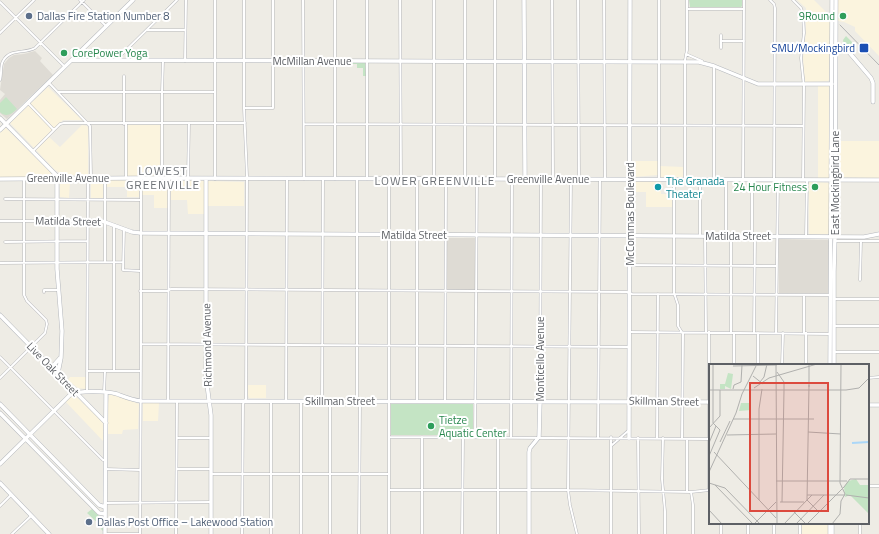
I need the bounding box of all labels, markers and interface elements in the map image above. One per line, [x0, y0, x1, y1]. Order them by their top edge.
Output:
place label: Dallas Fire Station Number 8 [37, 8, 169, 24]
place label: 9Round [799, 8, 835, 24]
marker: Dallas Fire Station Number 8 [24, 11, 34, 21]
marker: 9Round [838, 11, 848, 21]
place label: SMU/Mockingbird [772, 40, 855, 56]
marker: SMU/Mockingbird [858, 42, 870, 54]
place label: CorePower Yoga [72, 45, 148, 61]
marker: CorePower Yoga [59, 48, 69, 58]
street label: McMillan Avenue [273, 53, 352, 69]
street label: East Mockingbird Lane [827, 130, 843, 235]
district label: LOWEST GREENVILLE [126, 161, 200, 194]
street label: McCommas Boulevard [622, 162, 638, 266]
street label: Greenville Avenue [27, 170, 110, 186]
district label: LOWER GREENVILLE [375, 171, 495, 190]
street label: Greenville Avenue [507, 171, 590, 187]
place label: The Granada Theater [666, 173, 725, 202]
place label: 24 Hour Fitness [733, 179, 807, 195]
marker: The Granada Theater [653, 182, 663, 192]
marker: 24 Hour Fitness [810, 182, 820, 192]
street label: Matilda Street [35, 212, 101, 230]
street label: Matilda Street [381, 227, 447, 243]
street label: Matilda Street [705, 228, 771, 244]
street label: Richmond Avenue [198, 303, 216, 387]
street label: Monticello Avenue [532, 316, 548, 402]
street label: Live Oak Street [23, 338, 83, 400]
inset map [709, 364, 869, 524]
street label: Skillman Street [629, 392, 699, 410]
street label: Skillman Street [305, 393, 375, 409]
place label: Tietze Aquatic Center [439, 412, 507, 441]
marker: Tietze Aquatic Center [426, 421, 436, 431]
place label: Dallas Post Office – Lakewood Station [97, 514, 273, 530]
marker: Dallas Post Office – Lakewood Station [84, 517, 94, 527]

